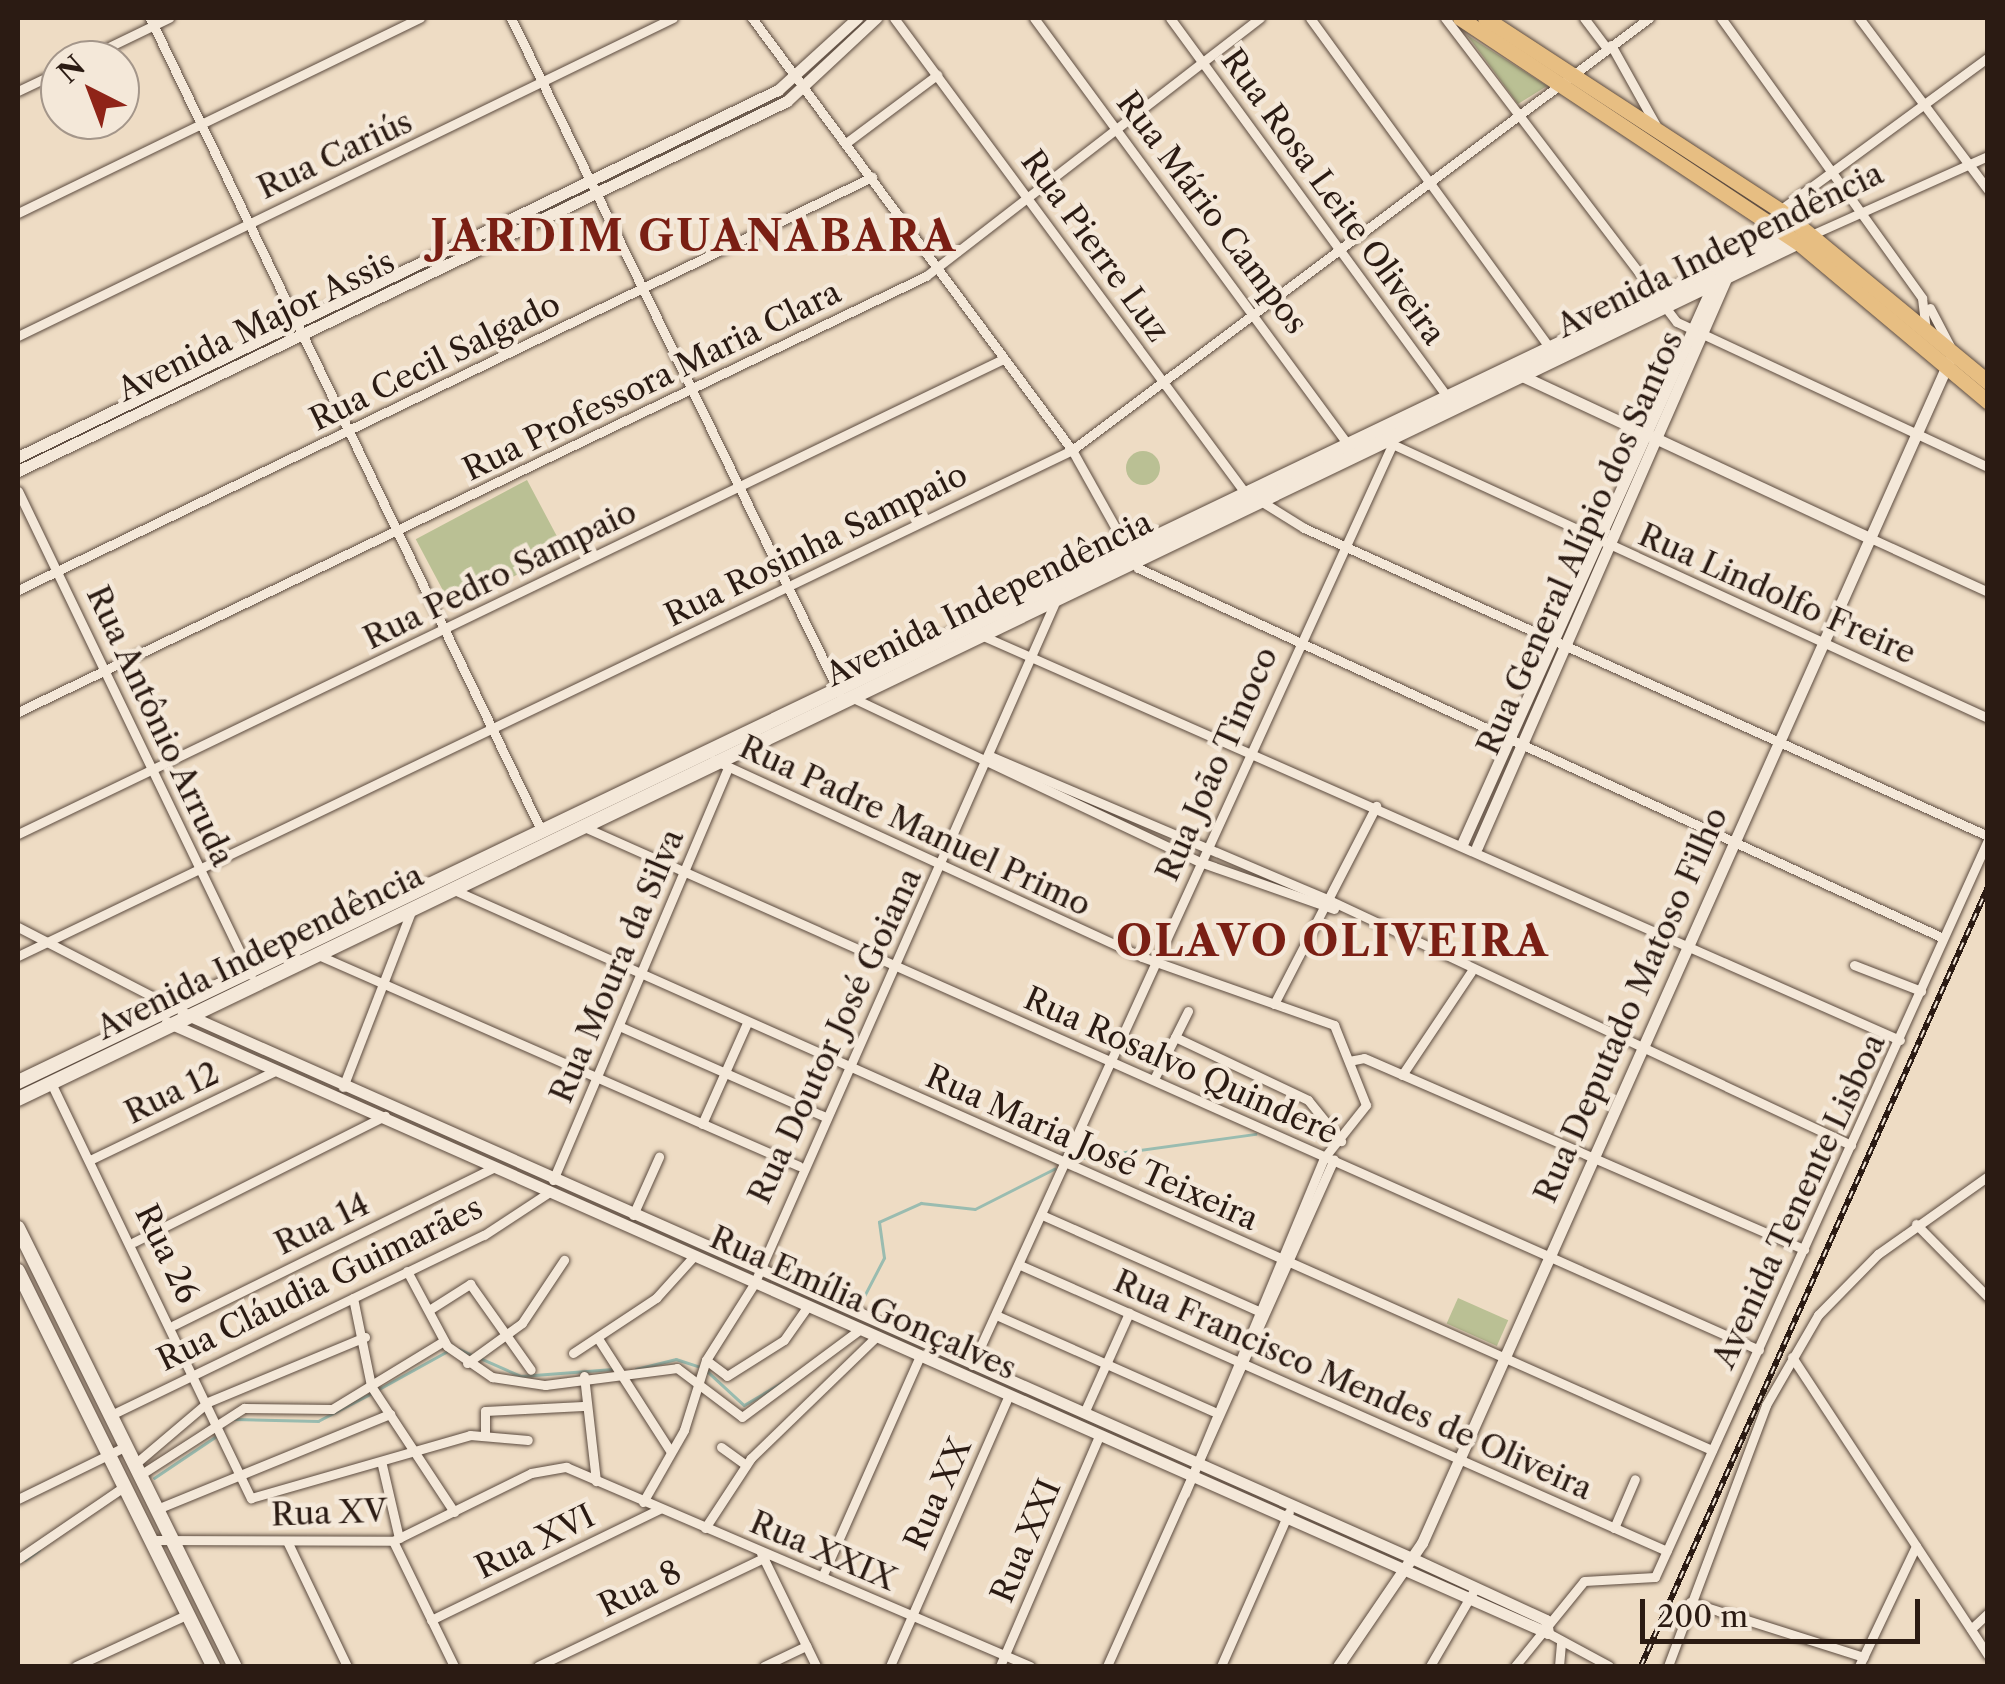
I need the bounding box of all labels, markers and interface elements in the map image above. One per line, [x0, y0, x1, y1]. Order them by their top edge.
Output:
north arrow [40, 40, 140, 140]
street label: Rua Rosa Leite Oliveira [1213, 41, 1453, 353]
text: N [51, 48, 92, 90]
street label: Rua Mário Campos [1108, 84, 1316, 342]
street label: Rua Cariús [251, 102, 419, 208]
street label: Rua Pierre Luz [1013, 143, 1177, 349]
street label: Avenida Independência [1550, 154, 1890, 346]
district label: JARDIM GUANABARA [430, 211, 958, 261]
street label: Avenida Major Assis [110, 242, 402, 410]
street label: Rua Professora Maria Clara [457, 273, 847, 489]
street label: Rua Cecil Salgado [304, 285, 566, 439]
street label: Rua General Alípio dos Santos [1469, 324, 1691, 762]
street label: Rua Rosinha Sampaio [658, 455, 974, 635]
street label: Rua Pedro Sampaio [357, 492, 643, 658]
street label: Avenida Independência [819, 503, 1159, 695]
street label: Rua Lindolfo Freire [1632, 516, 1922, 672]
street label: Rua Antônio Arruda [78, 578, 242, 874]
street label: Rua João Tinoco [1148, 640, 1286, 888]
street label: Rua Padre Manuel Primo [733, 728, 1097, 924]
street label: Rua Deputado Matoso Filho [1526, 801, 1736, 1209]
street label: Rua Moura da Silva [542, 823, 692, 1109]
street label: Avenida Independência [90, 856, 430, 1048]
street label: Rua Doutor José Goiana [740, 862, 930, 1210]
district label: OLAVO OLIVEIRA [1116, 916, 1550, 966]
street label: Rua Rosalvo Quinderé [1018, 979, 1344, 1153]
street label: Avenida Tenente Lisboa [1704, 1027, 1894, 1375]
street label: Rua 12 [118, 1054, 226, 1132]
street label: Rua Maria José Teixeira [919, 1057, 1265, 1239]
street label: Rua 14 [268, 1185, 376, 1263]
street label: Rua Cláudia Guimarães [151, 1188, 489, 1380]
street label: Rua 26 [127, 1198, 207, 1310]
street label: Rua Emília Gonçalves [704, 1218, 1022, 1388]
street label: Rua Francisco Mendes de Oliveira [1108, 1262, 1598, 1508]
street label: Rua XX [896, 1432, 980, 1556]
street label: Rua XXI [983, 1473, 1069, 1609]
street label: Rua XV [270, 1492, 388, 1534]
street label: Rua XVI [469, 1497, 601, 1587]
street label: Rua XXIX [744, 1503, 902, 1599]
street label: Rua 8 [592, 1553, 688, 1625]
scale bar [1645, 1579, 1925, 1641]
text: 200 m [1657, 1598, 1748, 1635]

